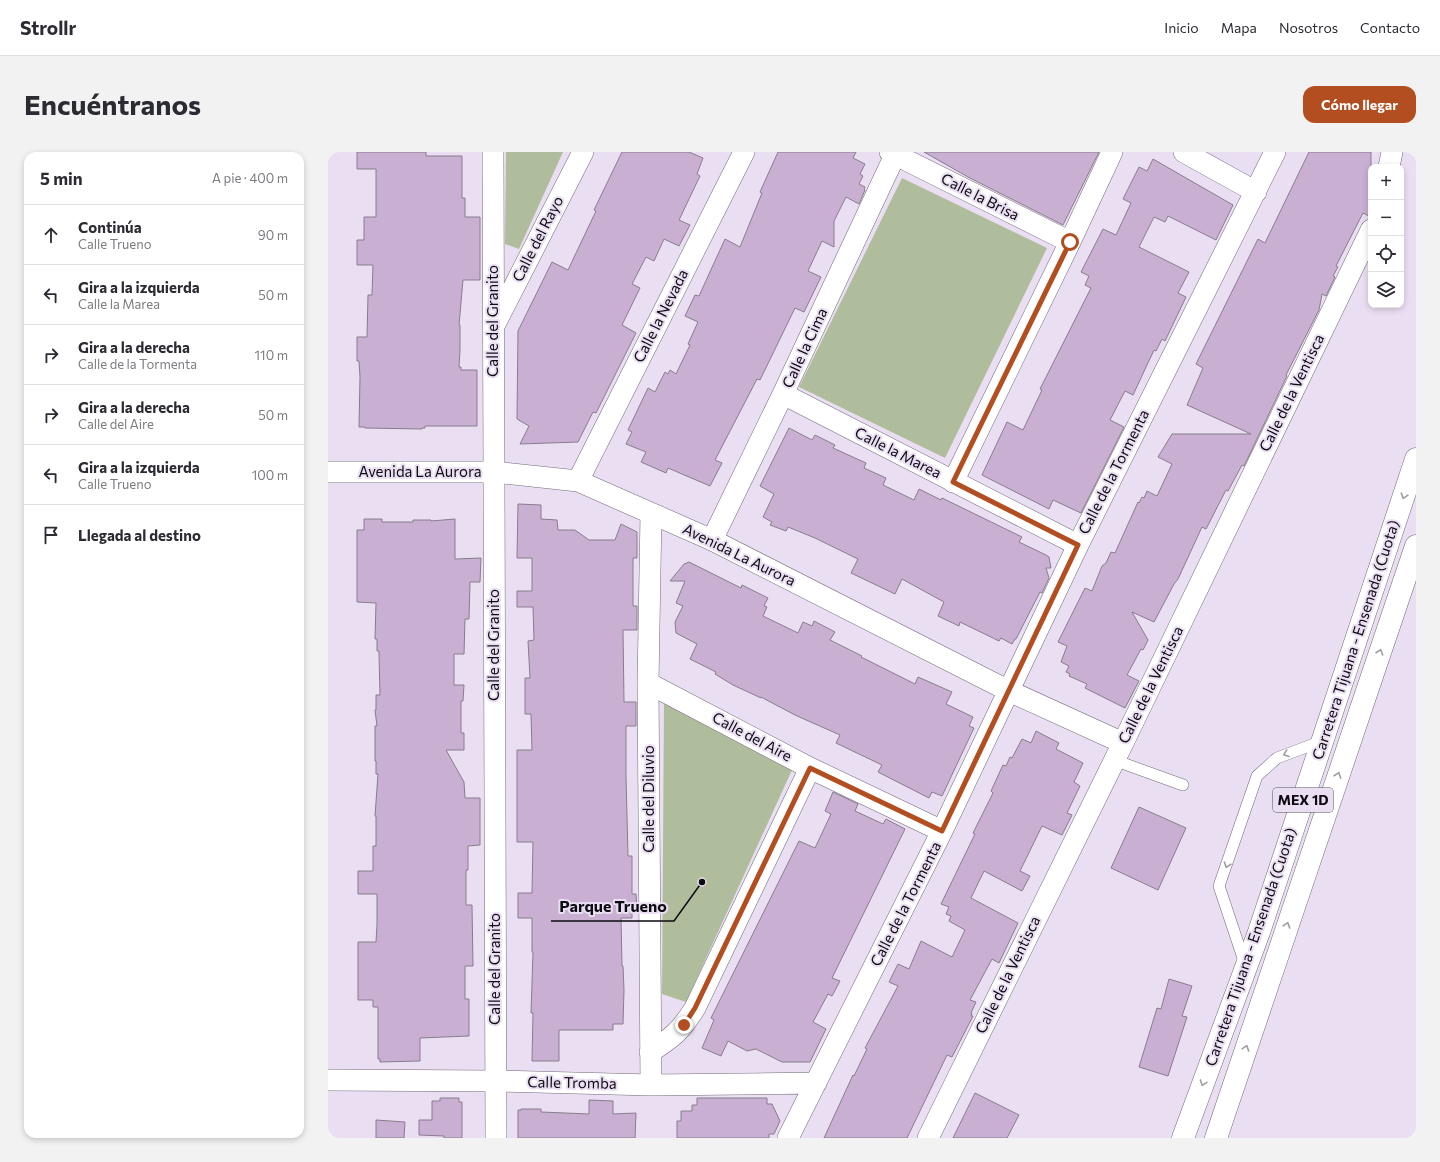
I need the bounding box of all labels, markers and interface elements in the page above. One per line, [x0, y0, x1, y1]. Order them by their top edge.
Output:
text: Strollr [20, 16, 76, 39]
text: Inicio [1164, 19, 1199, 36]
text: Mapa [1221, 19, 1257, 36]
text: Nosotros [1279, 19, 1338, 36]
text: Contacto [1360, 19, 1420, 36]
button: Cómo llegar [1303, 86, 1416, 123]
text: Encuéntranos [24, 87, 201, 121]
map controls [1368, 164, 1404, 308]
button: + [1368, 164, 1404, 200]
text: 5 min [40, 168, 83, 189]
street label: Calle la Brisa [938, 169, 1023, 223]
text: A pie · 400 m [212, 170, 288, 186]
street label: Calle del Rayo [508, 193, 566, 284]
button: − [1368, 200, 1404, 236]
text: Continúa [78, 218, 142, 236]
icon: ahead [40, 224, 62, 246]
text: 90 m [258, 227, 288, 243]
route start [1061, 233, 1079, 251]
text: Calle Trueno [78, 236, 151, 252]
button: locate [1368, 236, 1404, 272]
street label: Calle del Granito [483, 265, 501, 377]
street label: Calle la Nevada [629, 266, 691, 365]
button: layers [1368, 272, 1404, 308]
text: Gira a la izquierda [78, 278, 200, 296]
icon: left [40, 284, 62, 306]
text: 50 m [258, 287, 288, 303]
text: Calle la Marea [78, 296, 160, 312]
street label: Calle la Cima [778, 305, 830, 390]
street label: Calle de la Ventisca [1255, 331, 1327, 454]
text: Gira a la derecha [78, 338, 190, 356]
icon: right [40, 344, 62, 366]
text: 110 m [255, 347, 288, 363]
text: Calle de la Tormenta [78, 356, 197, 372]
text: Gira a la derecha [78, 398, 190, 416]
icon: right [40, 404, 62, 426]
street label: Calle de la Tormenta [1074, 406, 1152, 537]
text: 50 m [258, 407, 288, 423]
text: Calle del Aire [78, 416, 154, 432]
street label: Calle la Marea [852, 423, 945, 482]
text: Gira a la izquierda [78, 458, 200, 476]
street label: Avenida La Aurora [358, 462, 482, 480]
icon: left [40, 464, 62, 486]
text: 100 m [252, 467, 288, 483]
text: Calle Trueno [78, 476, 151, 492]
one-way arrow [1400, 492, 1408, 499]
street label: Carretera Tijuana - Ensenada (Cuota) [1308, 518, 1402, 762]
street label: Avenida La Aurora [680, 519, 799, 589]
icon: arrive [40, 524, 62, 546]
text: Llegada al destino [78, 526, 201, 544]
street label: Calle del Granito [484, 589, 502, 701]
street label: Calle de la Ventisca [1114, 623, 1186, 746]
one-way arrow [1375, 649, 1384, 656]
street label: Calle del Aire [710, 708, 795, 765]
street label: Calle del Diluvio [639, 745, 657, 853]
one-way arrow [1282, 750, 1289, 758]
one-way arrow [1333, 772, 1342, 779]
road number: MEX 1D [1273, 788, 1333, 812]
street label: Carretera Tijuana - Ensenada (Cuota) [1201, 825, 1299, 1068]
street label: Calle de la Tormenta [866, 838, 944, 969]
one-way arrow [1223, 861, 1231, 868]
callout: Parque Trueno [551, 893, 674, 921]
text: Parque Trueno [559, 896, 667, 915]
street label: Calle del Granito [485, 913, 503, 1025]
street label: Calle de la Ventisca [971, 913, 1043, 1036]
one-way arrow [1282, 921, 1291, 928]
route end [675, 1016, 693, 1034]
one-way arrow [1241, 1045, 1250, 1052]
street label: Calle Tromba [527, 1072, 617, 1092]
one-way arrow [1200, 1079, 1208, 1086]

